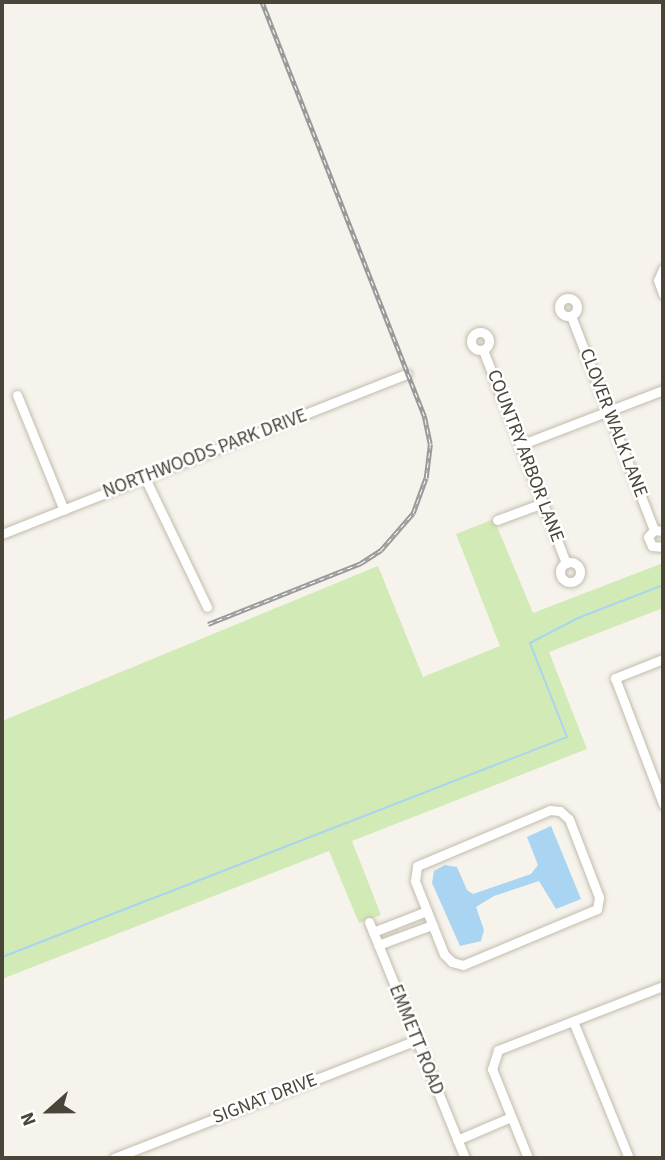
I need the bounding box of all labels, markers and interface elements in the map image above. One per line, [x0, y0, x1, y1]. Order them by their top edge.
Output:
street label: CLOVER WALK LANE [574, 345, 652, 501]
street label: COUNTRY ARBOR LANE [482, 367, 568, 545]
street label: NORTHWOODS PARK DRIVE [100, 405, 310, 503]
street label: EMMETT ROAD [384, 981, 448, 1099]
street label: SIGNAT DRIVE [210, 1069, 320, 1129]
north arrow [14, 1076, 84, 1146]
text: N [14, 1108, 44, 1129]

